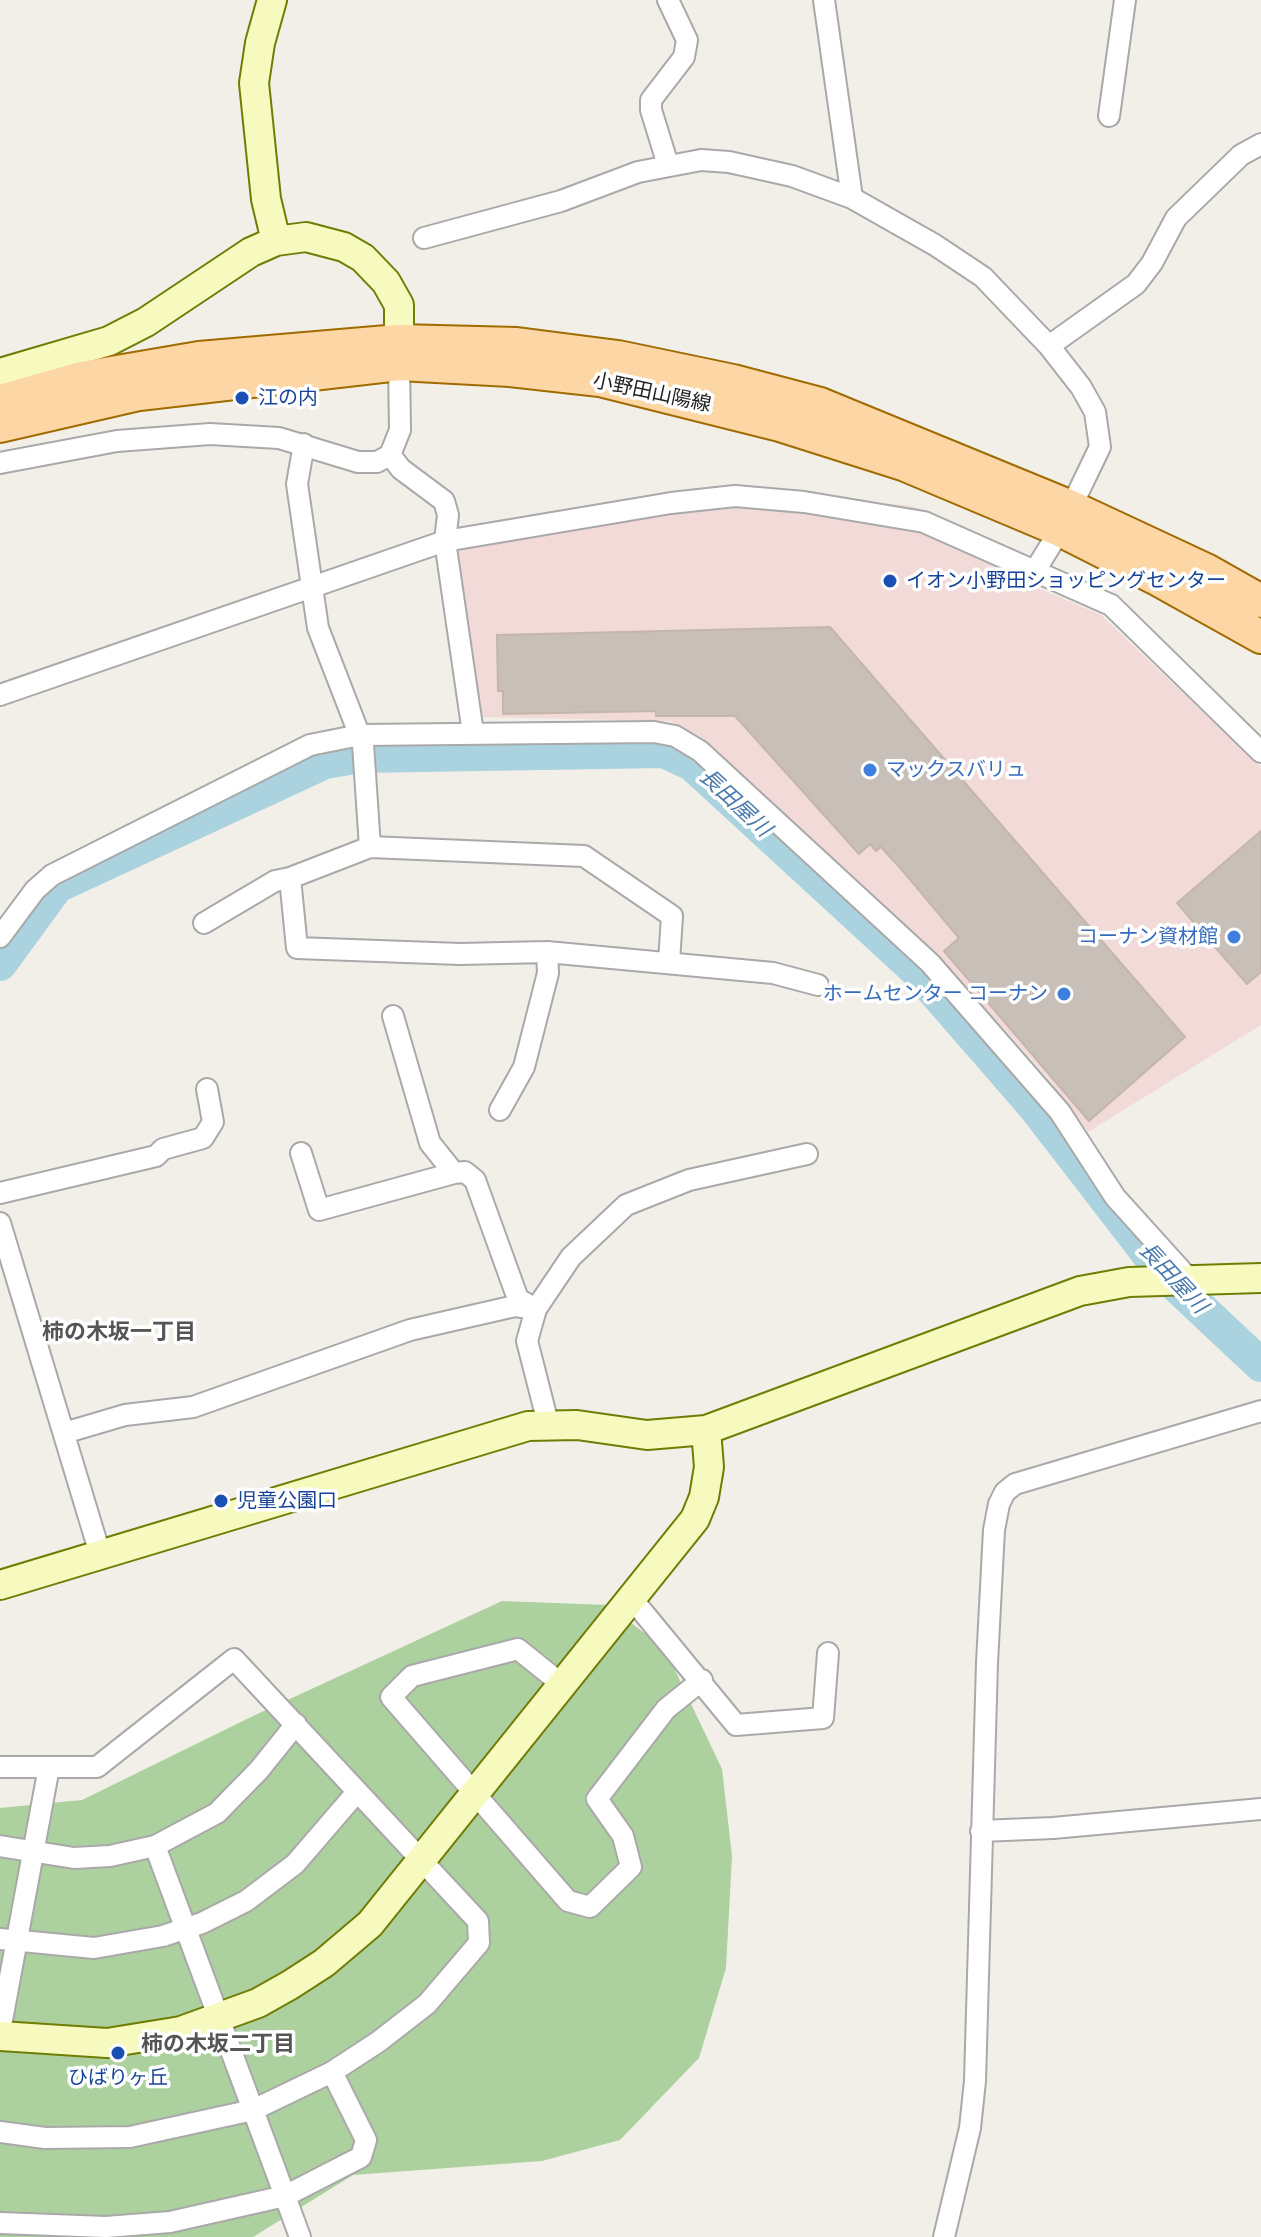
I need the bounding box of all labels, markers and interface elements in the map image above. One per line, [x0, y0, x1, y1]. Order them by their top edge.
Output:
street label: 小野田山陽線 [591, 369, 713, 417]
place label: 江の内 [258, 386, 318, 410]
marker: 江の内 [233, 389, 251, 407]
place label: イオン小野田ショッピングセンター [906, 569, 1226, 593]
marker: イオン小野田ショッピングセンター [881, 572, 899, 590]
place label: マックスバリュ [886, 758, 1026, 782]
marker: マックスバリュ [861, 761, 879, 779]
water label: 長田屋川 [694, 763, 776, 843]
place label: コーナン資材館 [1078, 925, 1218, 949]
marker: コーナン資材館 [1225, 928, 1243, 946]
place label: ホームセンター コーナン [823, 982, 1048, 1006]
marker: ホームセンター コーナン [1055, 985, 1073, 1003]
water label: 長田屋川 [1133, 1237, 1213, 1319]
district label: 柿の木坂一丁目 [42, 1320, 196, 1346]
place label: 児童公園口 [237, 1489, 337, 1513]
marker: 児童公園口 [212, 1492, 230, 1510]
district label: 柿の木坂二丁目 [141, 2032, 295, 2058]
marker: ひばりヶ丘 [109, 2044, 127, 2062]
place label: ひばりヶ丘 [68, 2066, 168, 2090]

